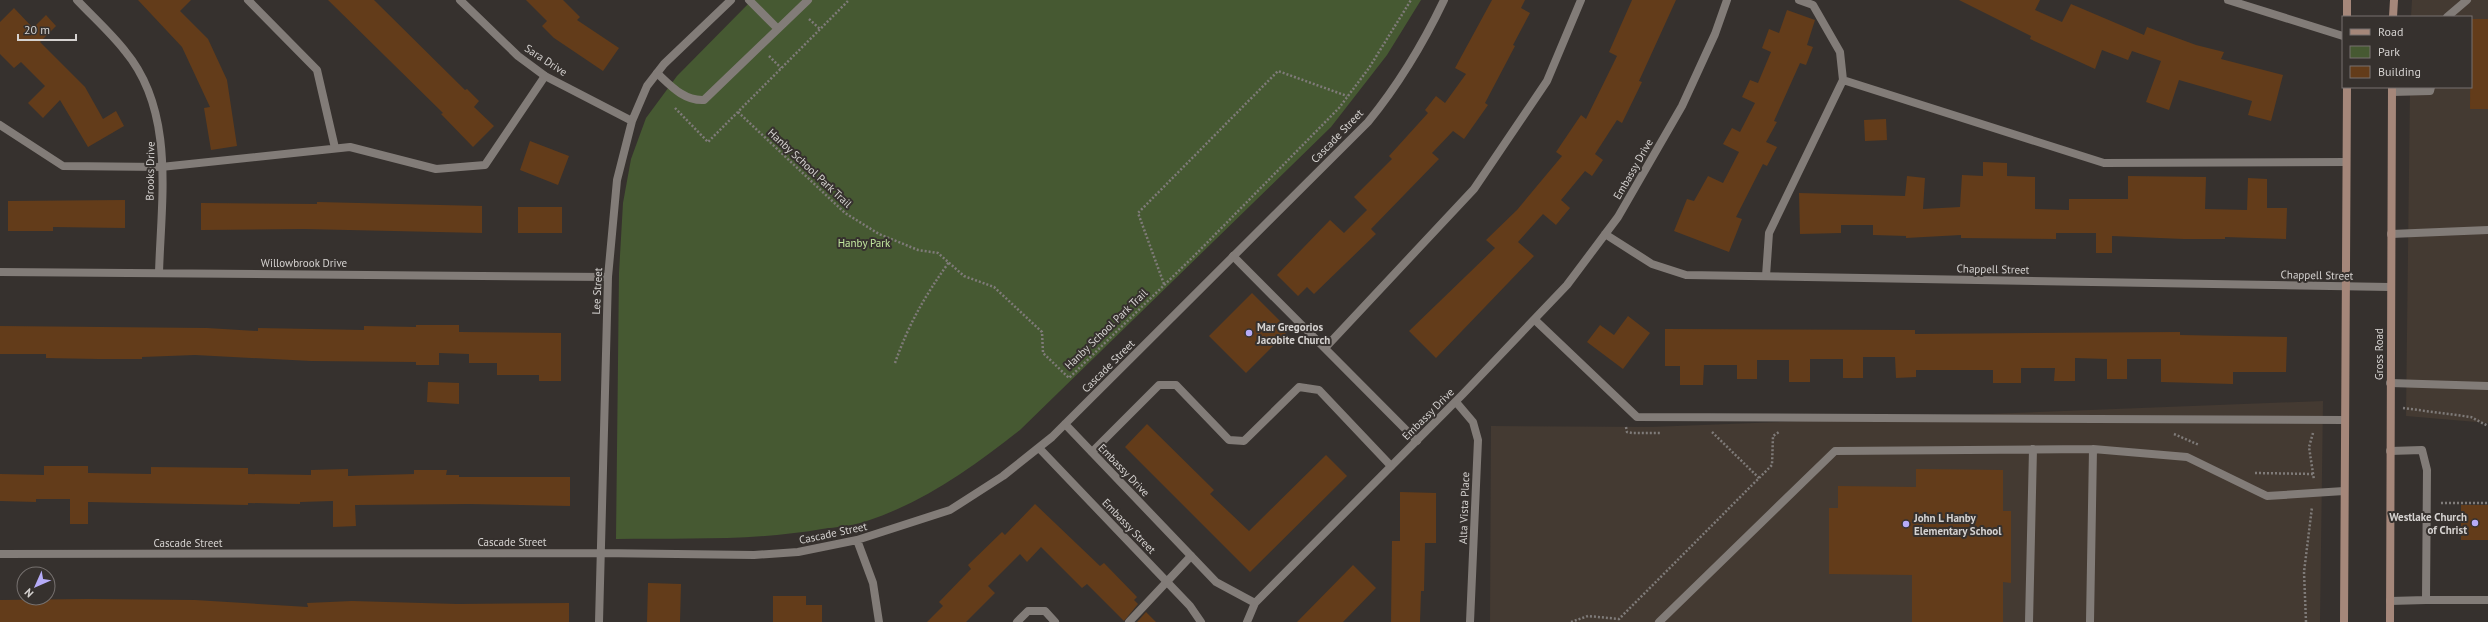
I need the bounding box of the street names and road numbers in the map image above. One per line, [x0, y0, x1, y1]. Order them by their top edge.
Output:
street label: Sara Drive [522, 41, 570, 79]
street label: Cascade Street [1308, 106, 1366, 166]
street label: Hanby School Park Trail [765, 125, 856, 211]
street label: Embassy Drive [1610, 136, 1656, 202]
street label: Brooks Drive [142, 141, 158, 201]
street label: Willowbrook Drive [261, 256, 348, 270]
street label: Chappell Street [1957, 261, 2030, 277]
street label: Lee Street [589, 267, 605, 315]
street label: Chappell Street [2281, 267, 2354, 283]
street label: Hanby School Park Trail [1062, 285, 1151, 372]
street label: Gross Road [2372, 328, 2386, 380]
street label: Cascade Street [1079, 336, 1138, 395]
street label: Embassy Drive [1399, 385, 1457, 443]
street label: Embassy Drive [1095, 441, 1153, 500]
street label: Alta Vista Place [1456, 471, 1472, 544]
street label: Embassy Street [1099, 496, 1159, 557]
street label: Cascade Street [798, 519, 869, 547]
street label: Cascade Street [477, 535, 547, 549]
street label: Cascade Street [153, 536, 223, 550]

